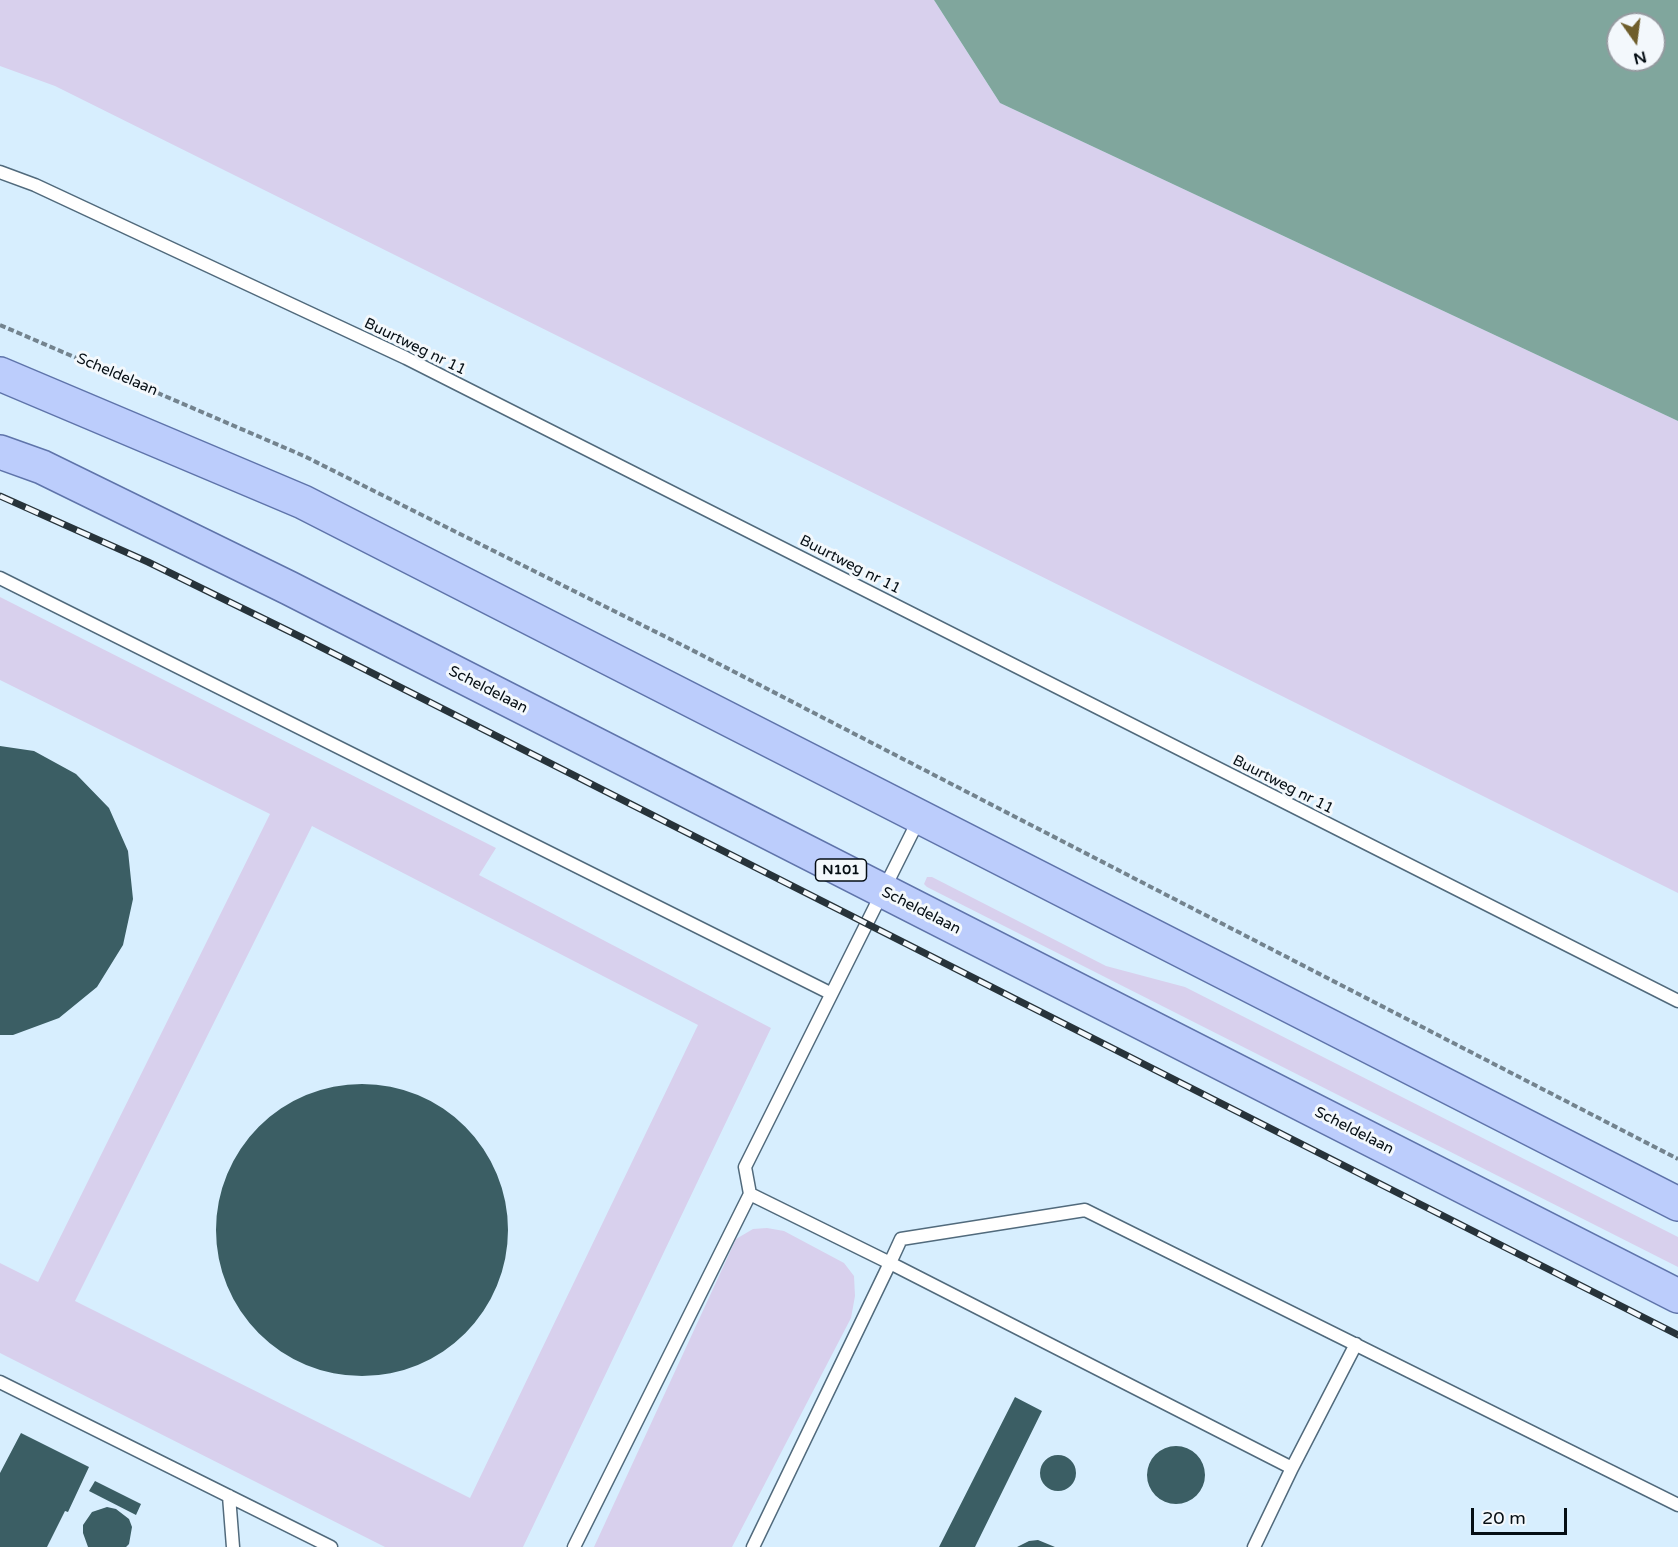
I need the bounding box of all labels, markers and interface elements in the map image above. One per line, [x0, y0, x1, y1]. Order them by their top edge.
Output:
north arrow [1606, 12, 1666, 72]
text: N [1631, 46, 1649, 69]
street label: Buurtweg nr 11 [361, 315, 469, 379]
street label: Scheldelaan [74, 350, 160, 400]
street label: Buurtweg nr 11 [796, 532, 904, 598]
street label: Scheldelaan [445, 662, 531, 718]
street label: Buurtweg nr 11 [1229, 752, 1337, 818]
road number: N101 [816, 859, 866, 881]
street label: Scheldelaan [878, 883, 964, 939]
street label: Scheldelaan [1311, 1103, 1397, 1159]
scale bar [1474, 1496, 1570, 1534]
text: 20 m [1482, 1507, 1526, 1529]

